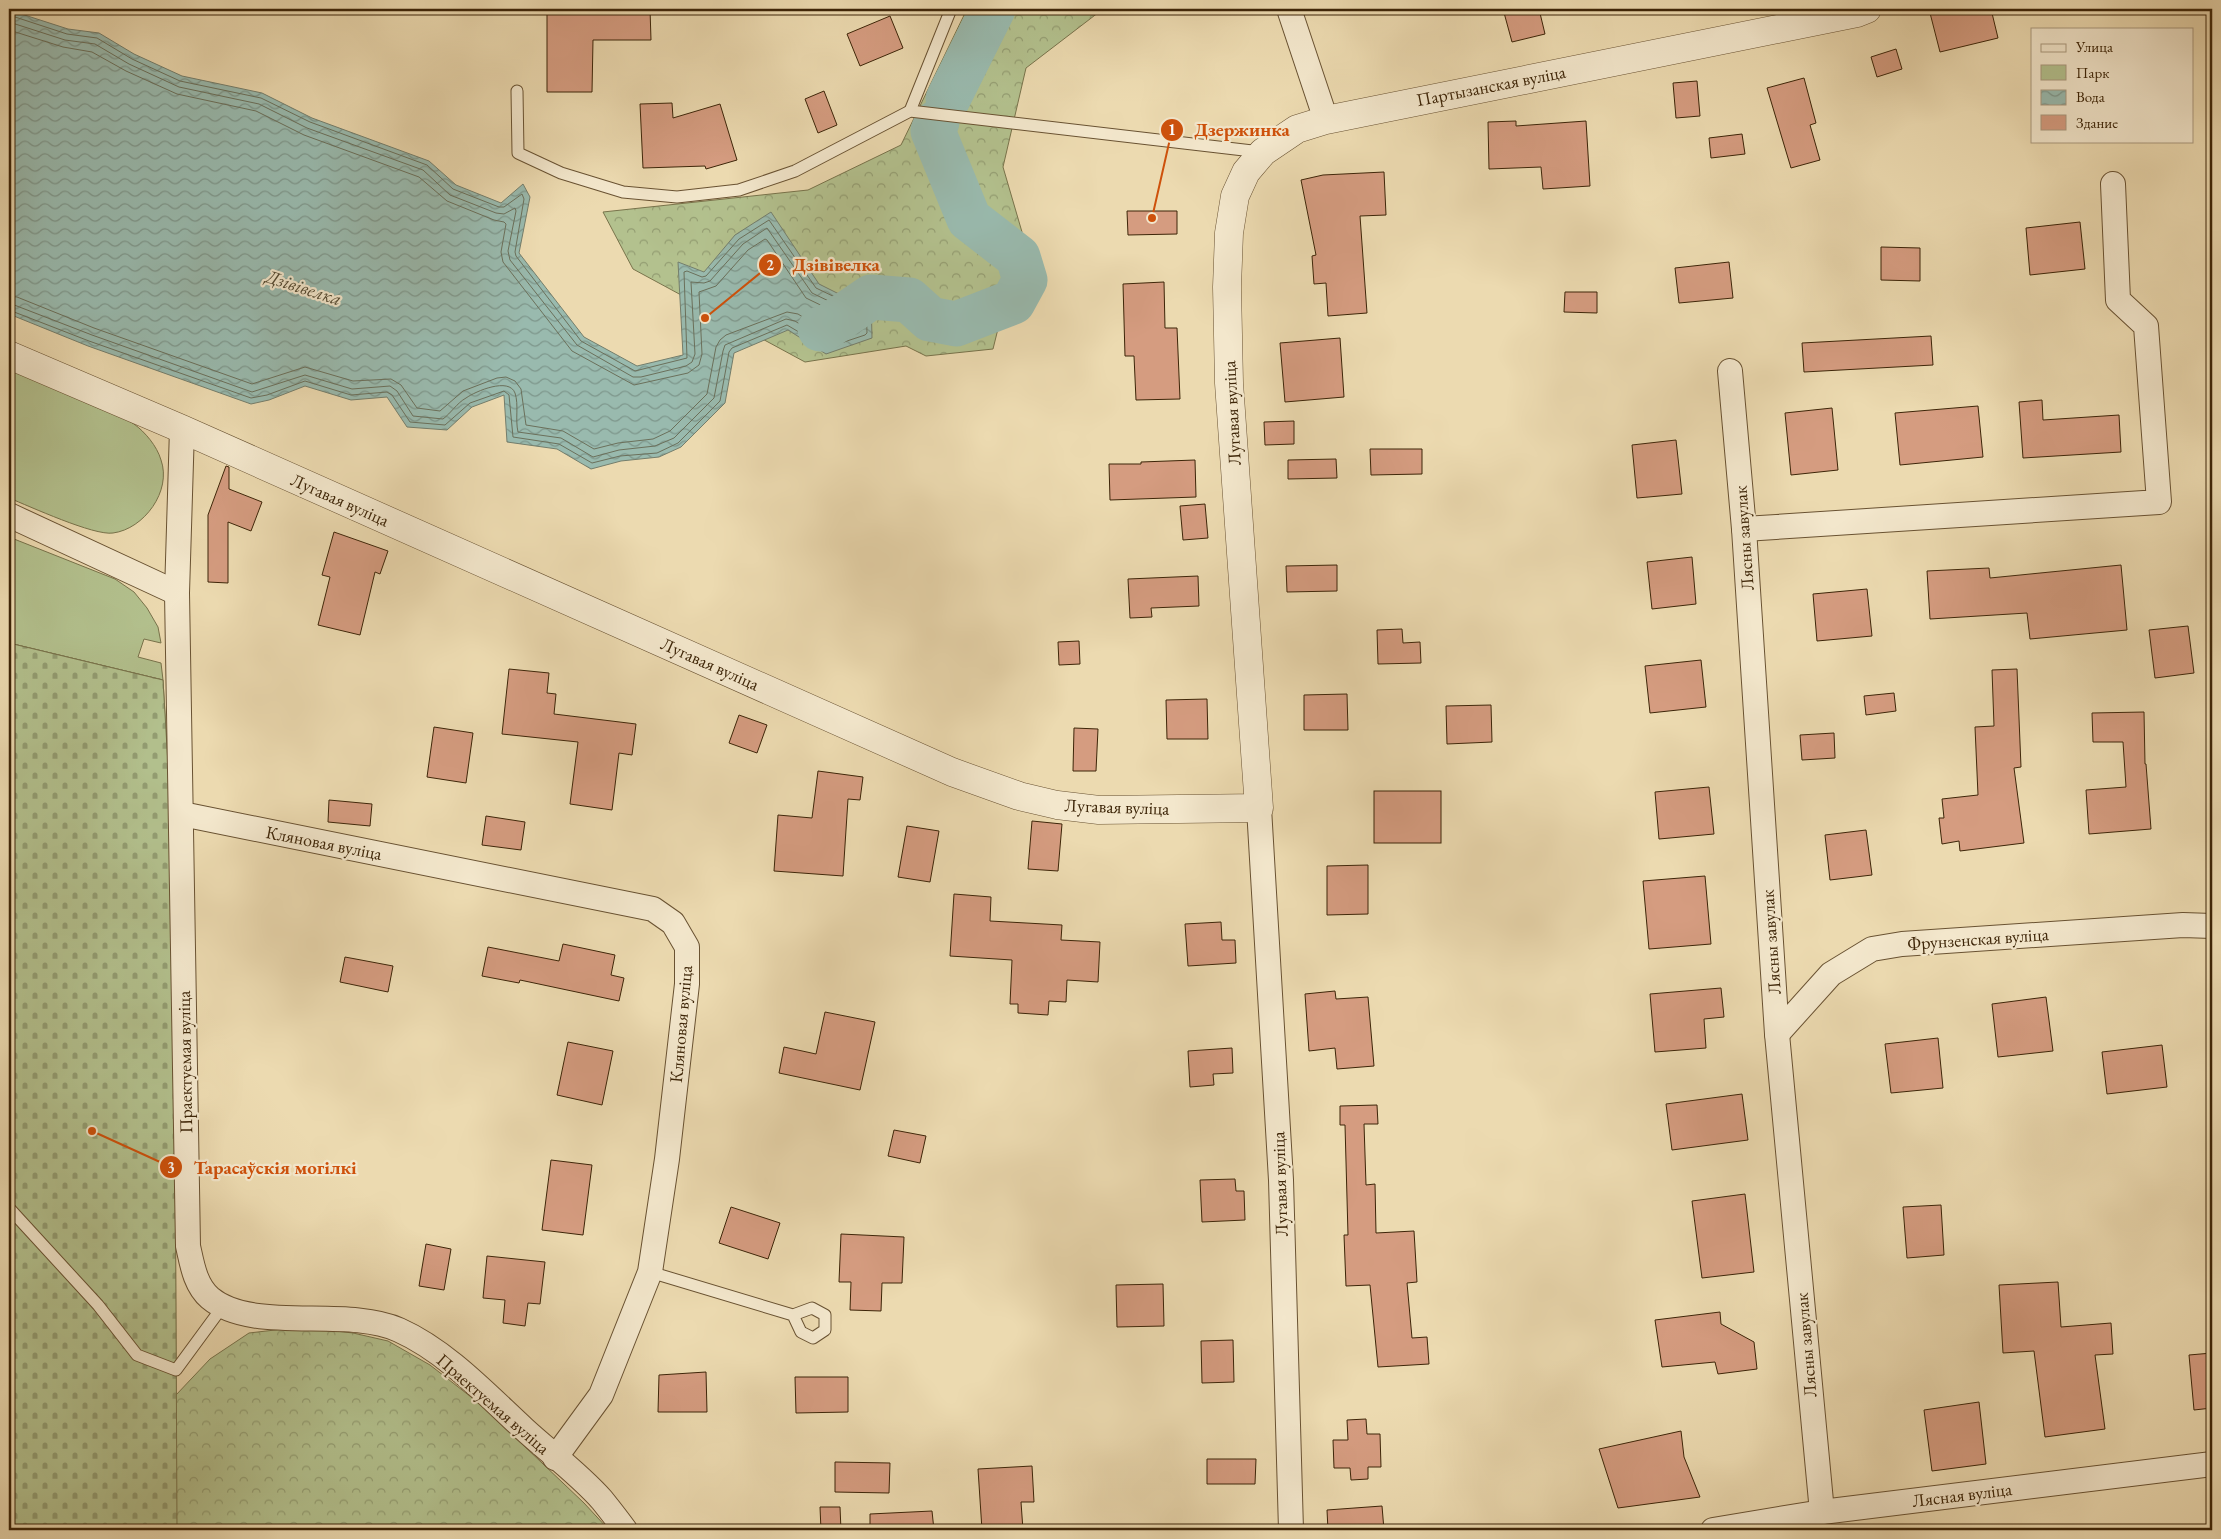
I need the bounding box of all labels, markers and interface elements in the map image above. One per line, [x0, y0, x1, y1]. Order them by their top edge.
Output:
legend [2031, 28, 2194, 142]
text: Улица [2075, 37, 2113, 56]
street label: Партызанская вуліца [1414, 60, 1568, 111]
text: Парк [2076, 63, 2109, 82]
text: Вода [2076, 87, 2105, 106]
callout: Дзержинка [1159, 113, 1300, 147]
text: Здание [2076, 113, 2118, 132]
text: Дзержинка [1194, 117, 1290, 142]
text: 1 [1168, 120, 1176, 139]
callout: Дзівівелка [758, 248, 890, 282]
text: Дзівівелка [792, 252, 881, 277]
text: 2 [766, 255, 774, 274]
water label: Дзівівелка [261, 263, 345, 311]
street label: Лугавая вуліца [1217, 359, 1246, 466]
street label: Лугавая вуліца [288, 468, 394, 532]
street label: Лясны завулак [1728, 484, 1759, 591]
street label: Лугавая вуліца [658, 632, 764, 696]
street label: Лугавая вуліца [1064, 793, 1171, 820]
street label: Кляновая вуліца [264, 820, 385, 865]
street label: Лясны завулак [1755, 888, 1786, 995]
street label: Фрунзенская вуліца [1906, 922, 2050, 955]
street label: Кляновая вуліца [664, 964, 697, 1084]
street label: Праектуемая вуліца [172, 990, 197, 1134]
street label: Лугавая вуліца [1266, 1130, 1293, 1237]
callout: Тарасаўскія могілкі [158, 1150, 367, 1184]
text: Тарасаўскія могілкі [193, 1155, 357, 1180]
text: 3 [167, 1158, 175, 1177]
street label: Лясны завулак [1789, 1291, 1822, 1398]
street label: Праектуемая вуліца [432, 1348, 555, 1460]
street label: Лясная вуліца [1911, 1477, 2014, 1512]

